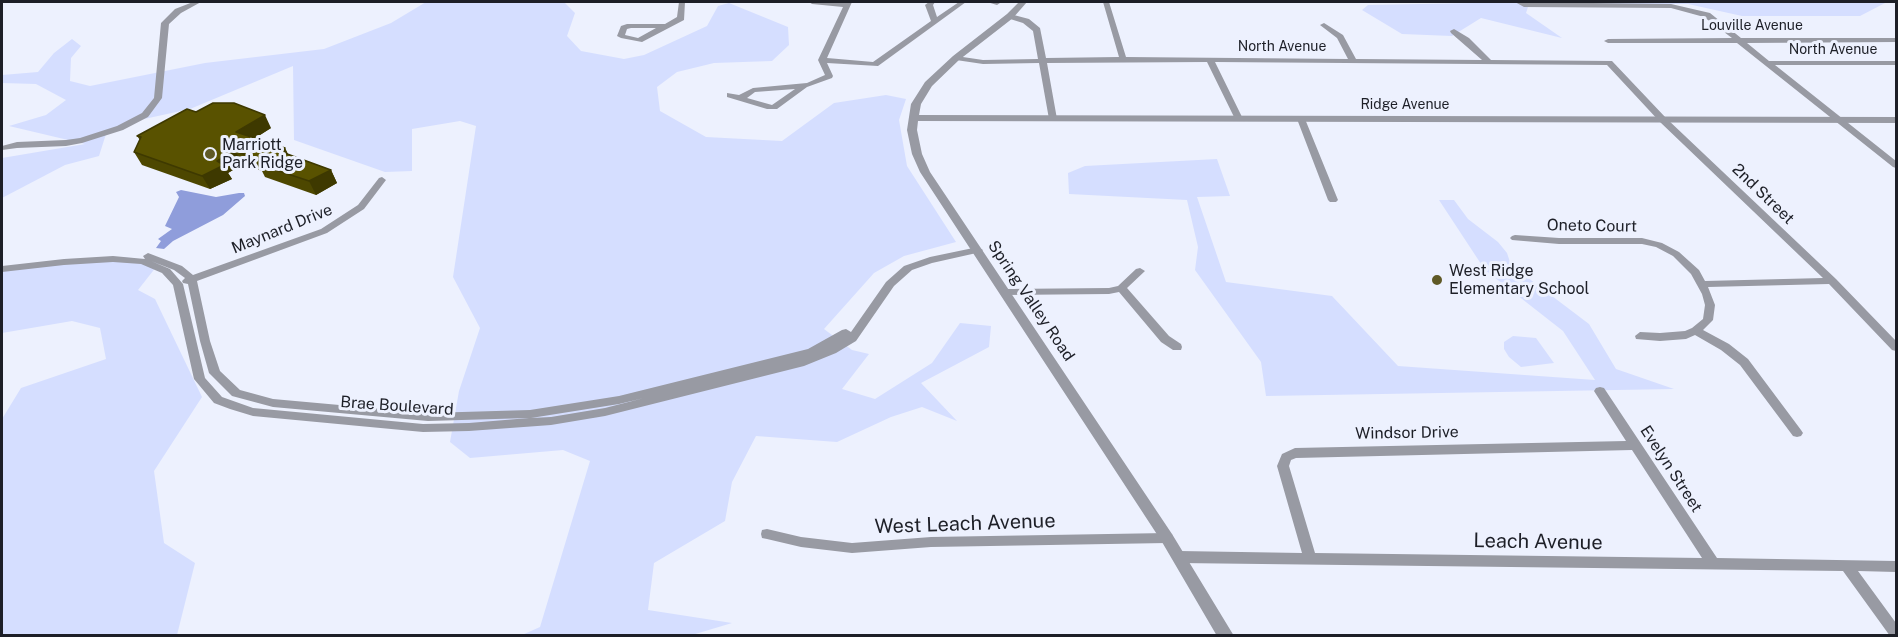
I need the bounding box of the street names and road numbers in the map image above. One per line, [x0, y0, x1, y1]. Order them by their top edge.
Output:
street label: Louville Avenue [1701, 18, 1803, 34]
street label: North Avenue [1238, 39, 1326, 55]
street label: North Avenue [1789, 42, 1877, 58]
street label: Ridge Avenue [1360, 97, 1450, 113]
street label: 2nd Street [1728, 160, 1798, 228]
street label: Maynard Drive [229, 200, 335, 258]
street label: Oneto Court [1547, 216, 1637, 236]
street label: Spring Valley Road [984, 237, 1078, 365]
street label: Brae Boulevard [340, 392, 454, 420]
street label: Windsor Drive [1355, 422, 1459, 444]
street label: Evelyn Street [1636, 422, 1706, 516]
street label: West Leach Avenue [874, 509, 1056, 539]
street label: Leach Avenue [1473, 529, 1603, 555]

